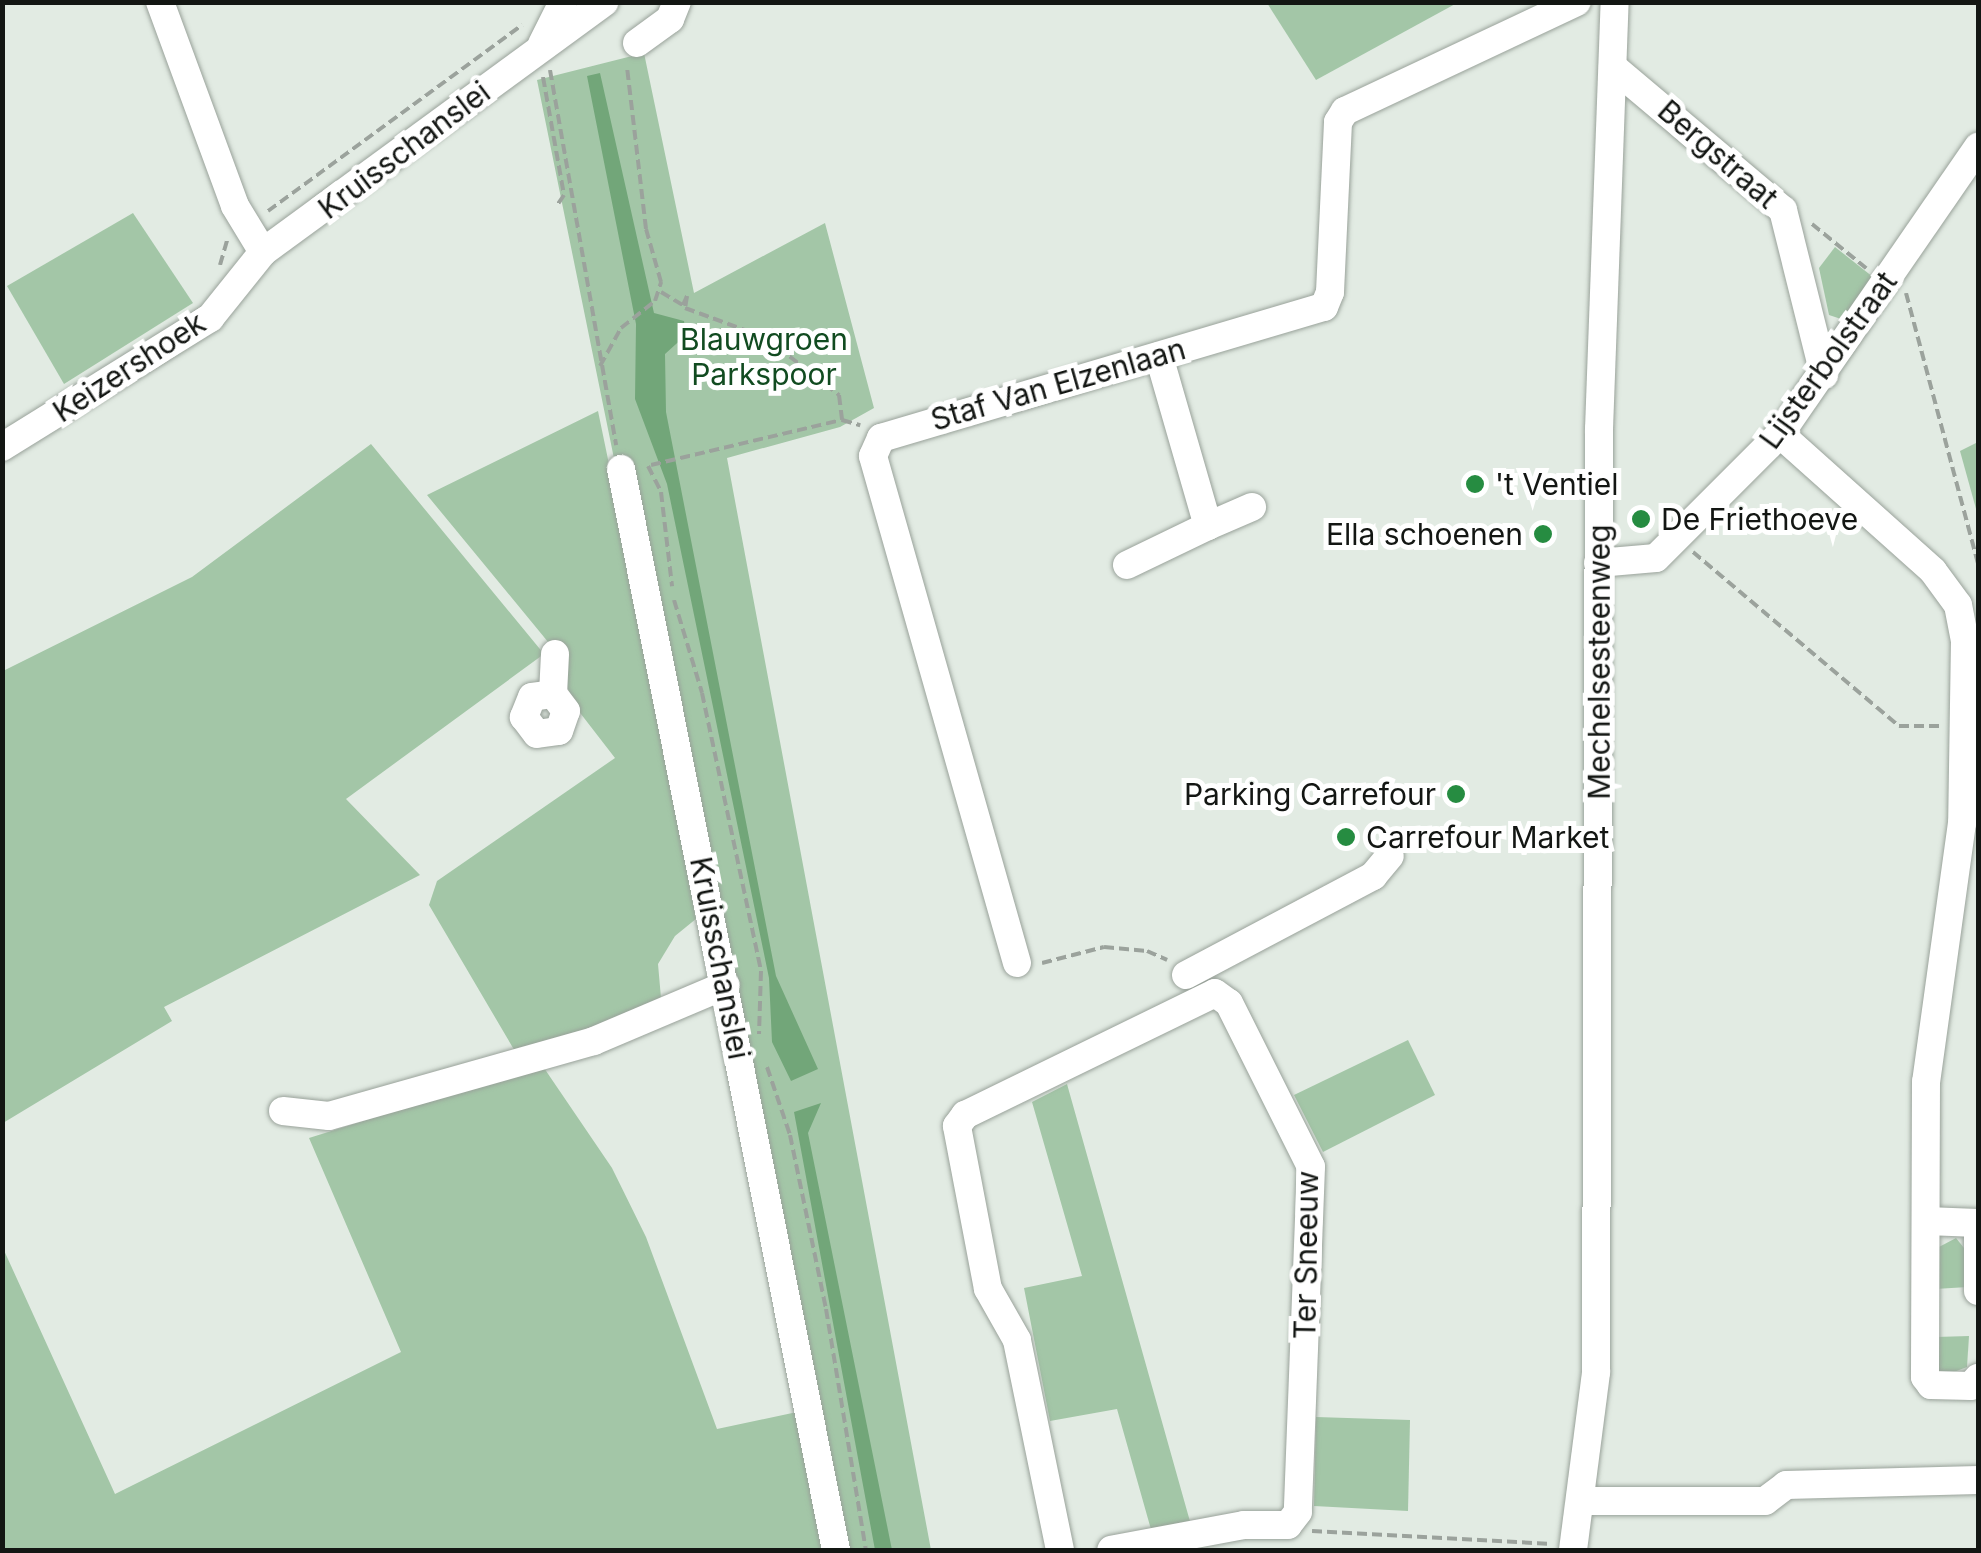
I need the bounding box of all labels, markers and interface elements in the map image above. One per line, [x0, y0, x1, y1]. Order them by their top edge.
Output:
street label: Kruisschanslei [311, 74, 497, 226]
street label: Bergstraat [1651, 92, 1785, 216]
street label: Lijsterbolstraat [1752, 264, 1904, 456]
street label: Keizershoek [46, 304, 212, 430]
park label: Blauwgroen Parkspoor [680, 321, 848, 392]
street label: Staf Van Elzenlaan [927, 330, 1189, 438]
place label: 't Ventiel [1495, 466, 1618, 502]
marker: 't Ventiel [1464, 473, 1486, 495]
place label: De Friethoeve [1661, 501, 1858, 537]
marker: De Friethoeve [1630, 508, 1652, 530]
place label: Ella schoenen [1326, 516, 1523, 552]
marker: Ella schoenen [1532, 523, 1554, 545]
street label: Mechelsesteenweg [1581, 524, 1617, 800]
place label: Parking Carrefour [1184, 776, 1436, 812]
marker: Parking Carrefour [1445, 783, 1467, 805]
place label: Carrefour Market [1366, 819, 1609, 855]
marker: Carrefour Market [1335, 826, 1357, 848]
street label: Kruisschanslei [683, 854, 757, 1062]
street label: Ter Sneeuw [1287, 1170, 1325, 1340]

